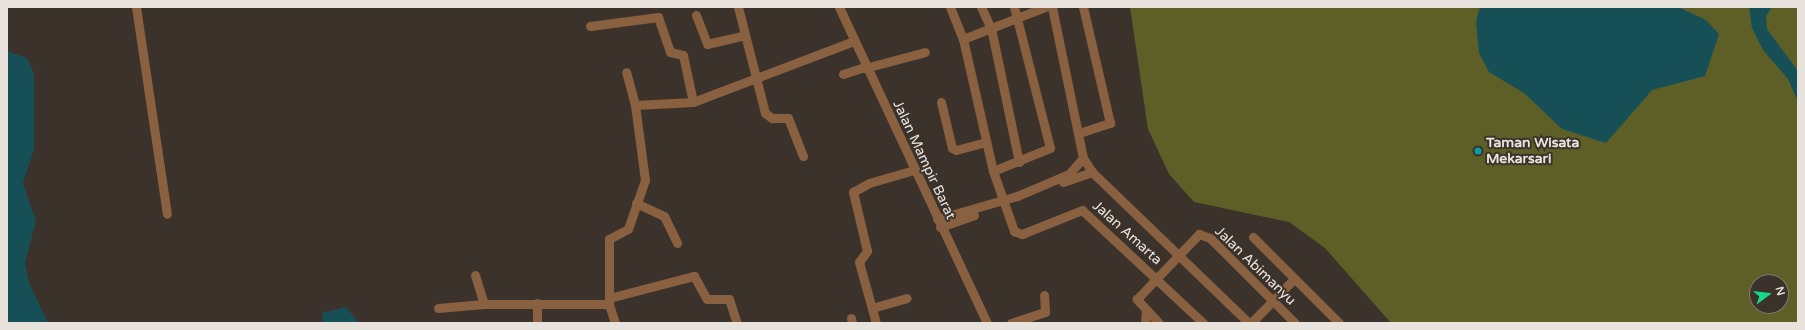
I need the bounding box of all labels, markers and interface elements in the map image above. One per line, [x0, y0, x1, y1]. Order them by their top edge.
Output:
street label: Jalan Mampir Barat [889, 98, 959, 222]
place label: Taman Wisata Mekarsari [1486, 135, 1579, 168]
marker: Taman Wisata Mekarsari [1473, 146, 1483, 156]
street label: Jalan Amarta [1089, 197, 1165, 269]
street label: Jalan Abimanyu [1211, 223, 1299, 309]
north arrow [1749, 274, 1789, 314]
text: N [1773, 285, 1788, 297]

